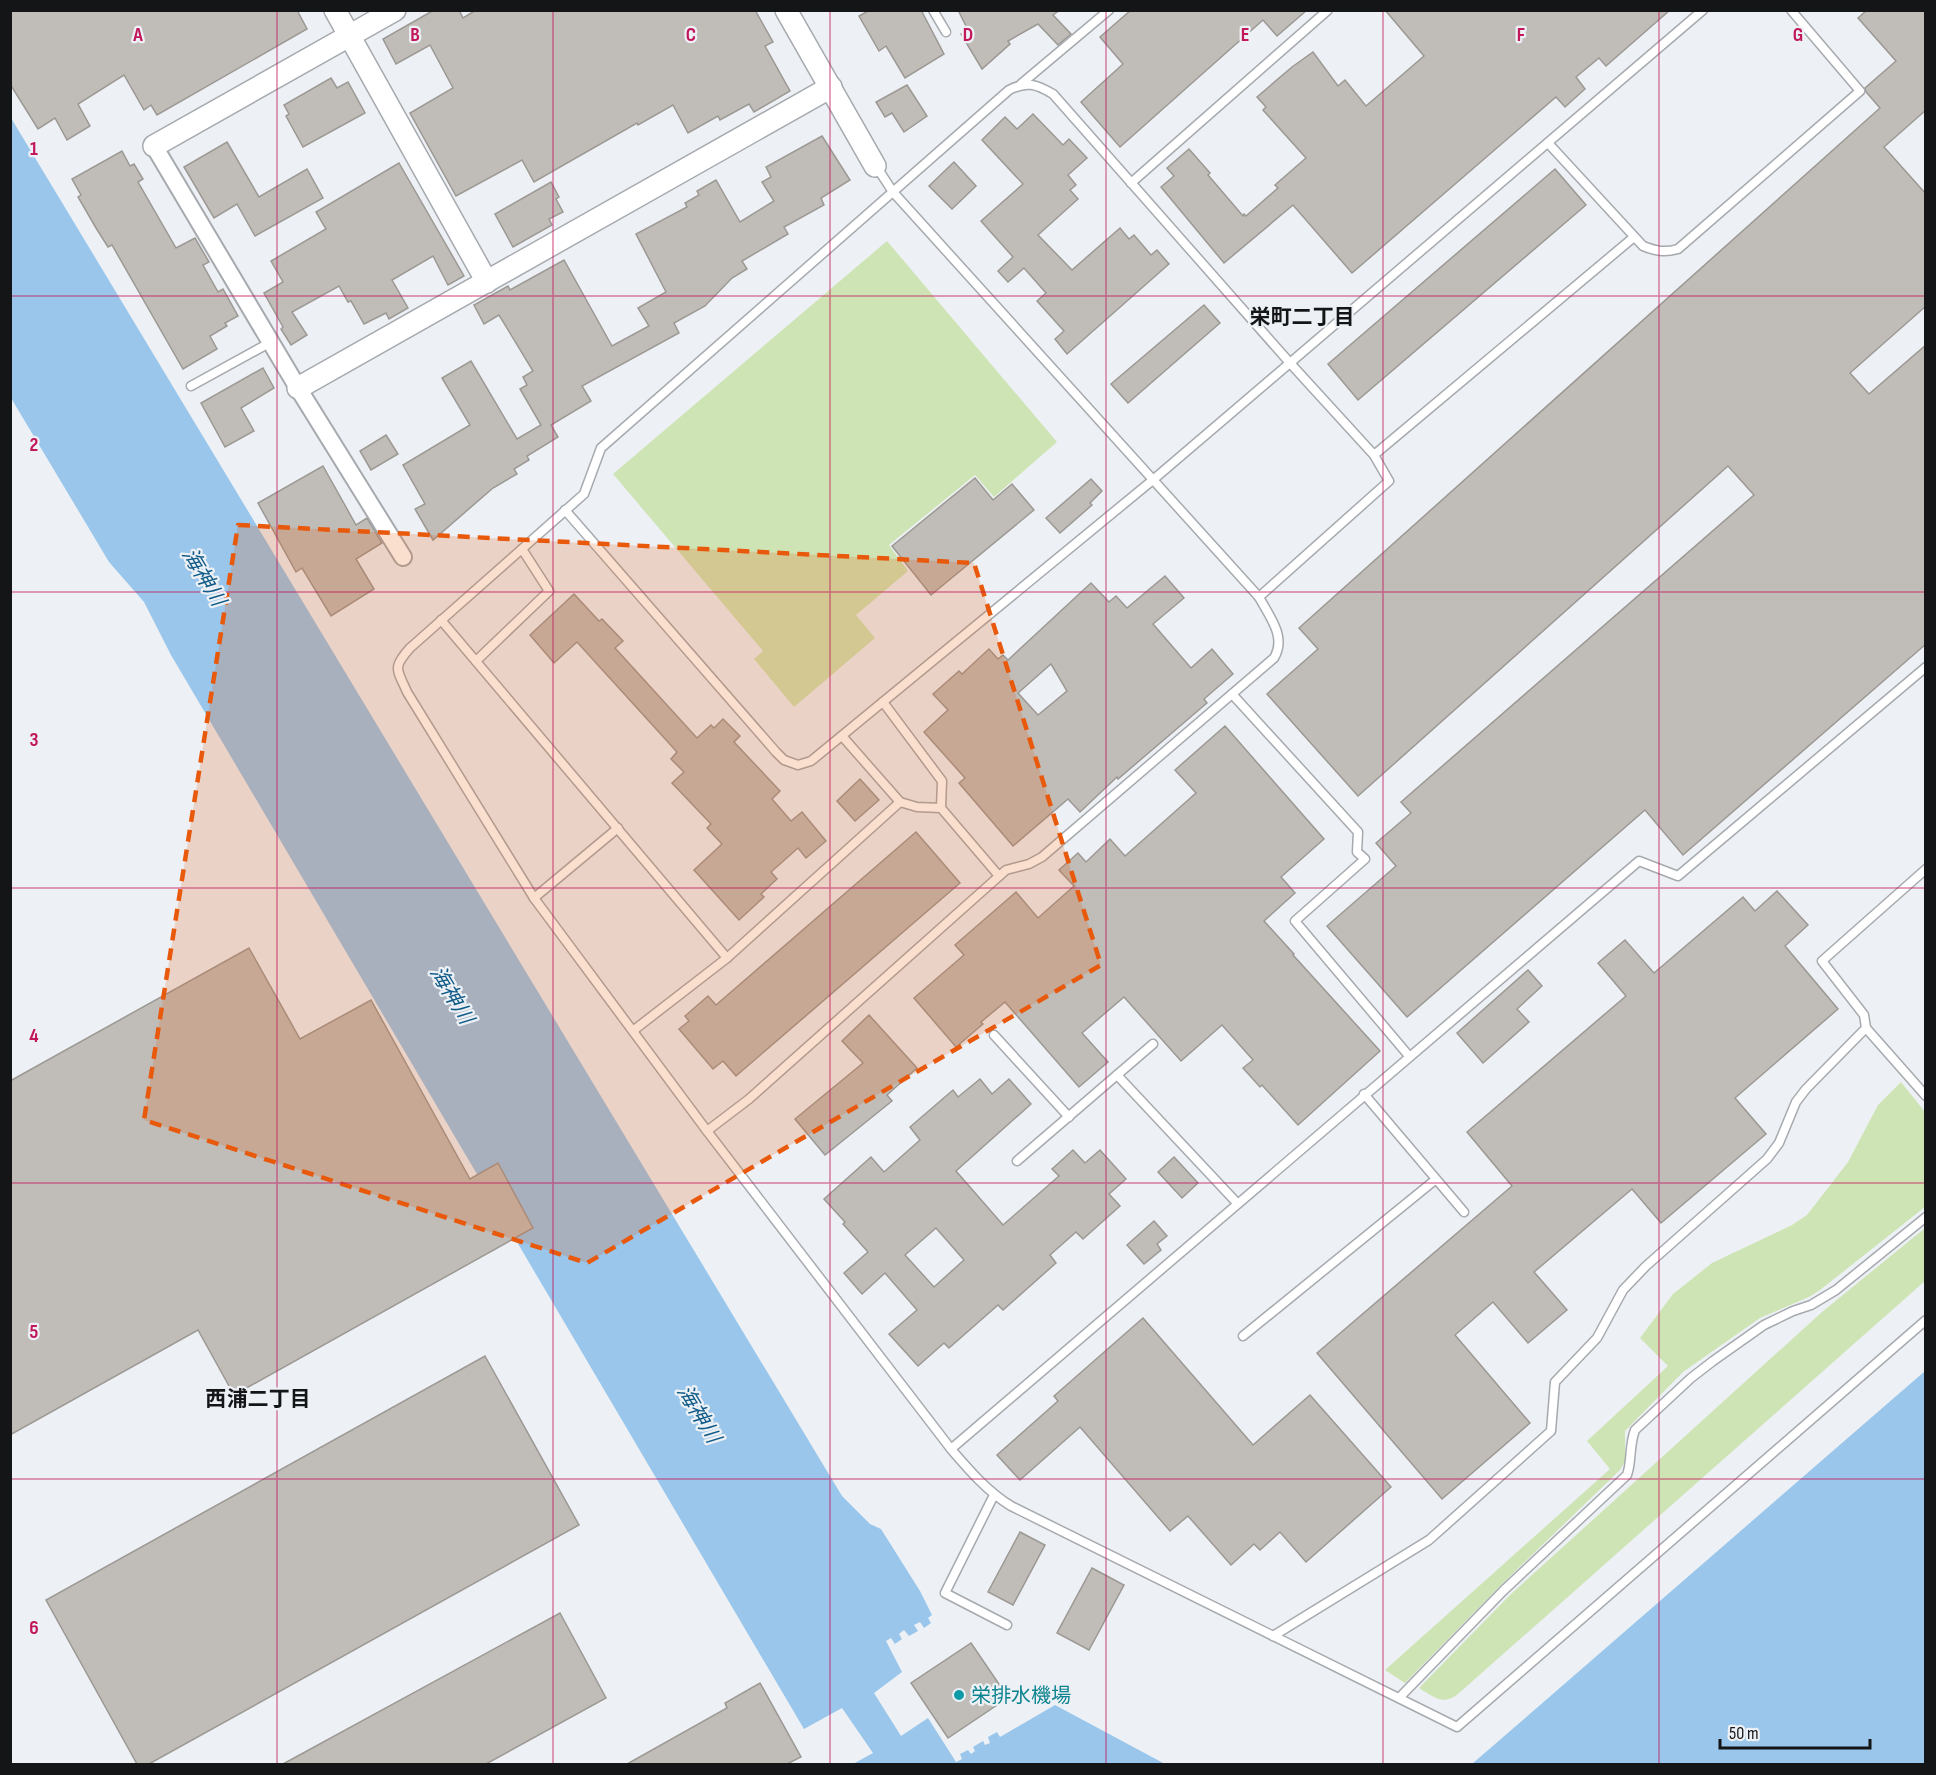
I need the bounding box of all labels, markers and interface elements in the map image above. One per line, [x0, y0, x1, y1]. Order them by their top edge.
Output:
text: A [132, 23, 143, 47]
text: B [410, 23, 420, 47]
text: C [686, 23, 696, 47]
text: D [963, 23, 973, 47]
text: E [1241, 23, 1249, 47]
text: F [1517, 23, 1525, 47]
text: G [1793, 23, 1803, 47]
text: 1 [30, 137, 38, 161]
district label: 栄町二丁目 [1250, 305, 1355, 330]
text: 2 [30, 433, 38, 457]
water label: 海神川 [177, 544, 232, 612]
text: 3 [30, 728, 39, 752]
water label: 海神川 [425, 962, 480, 1030]
text: 4 [29, 1024, 39, 1048]
text: 5 [30, 1320, 39, 1344]
water label: 海神川 [672, 1381, 727, 1449]
district label: 西浦二丁目 [206, 1387, 311, 1412]
text: 6 [29, 1616, 39, 1640]
place label: 栄排水機場 [971, 1684, 1071, 1708]
marker: 栄排水機場 [952, 1688, 966, 1702]
scale bar [1720, 1712, 1870, 1750]
text: 50 m [1729, 1723, 1759, 1744]

